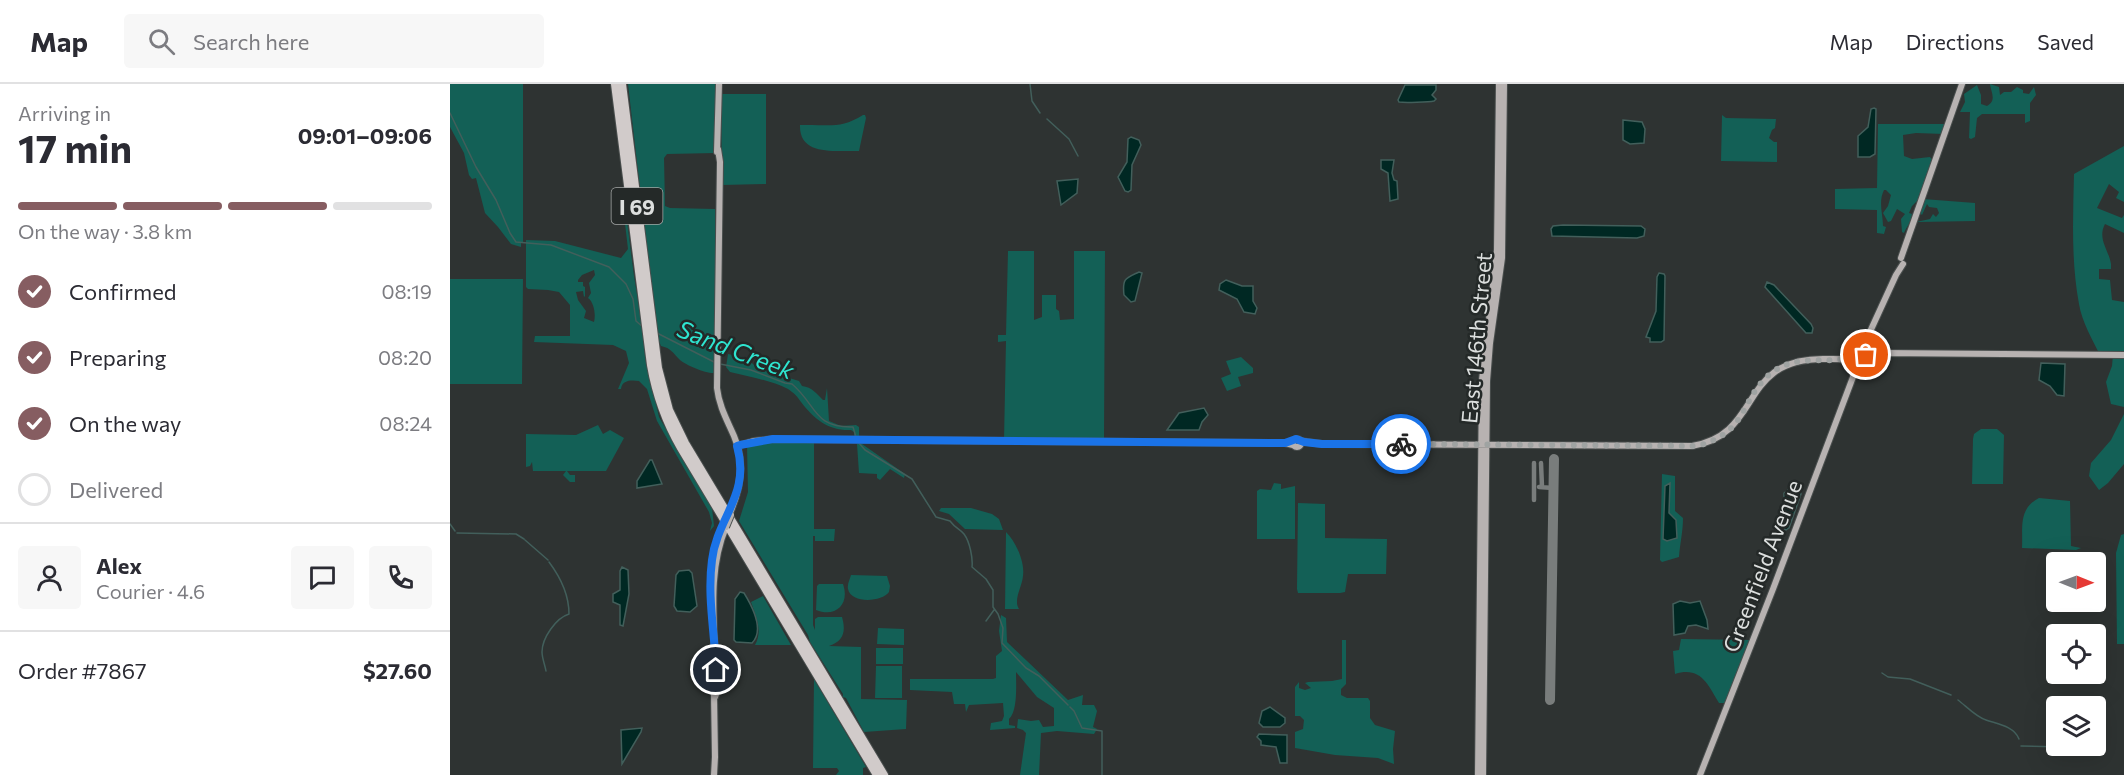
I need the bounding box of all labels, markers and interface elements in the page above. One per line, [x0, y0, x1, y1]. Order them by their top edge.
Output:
search box [124, 14, 544, 68]
text: Map [30, 24, 88, 58]
icon: search [145, 25, 178, 58]
text: Search here [193, 28, 309, 55]
text: Map [1830, 29, 1873, 54]
text: Directions [1906, 29, 2004, 54]
text: Saved [2037, 29, 2094, 54]
text: Arriving in [18, 101, 111, 125]
text: 09:01–09:06 [298, 122, 432, 149]
text: 17 min [18, 123, 132, 171]
road number: I 69 [612, 188, 663, 224]
text: On the way · 3.8 km [18, 219, 192, 243]
street label: East 146th Street [1455, 251, 1497, 425]
icon: check [18, 275, 51, 308]
text: Confirmed [69, 278, 176, 305]
text: 08:19 [381, 279, 432, 303]
water label: Sand Creek [673, 313, 799, 385]
pin [1840, 329, 1891, 380]
icon: bag [1849, 338, 1882, 371]
icon: check [18, 341, 51, 374]
text: Preparing [69, 344, 166, 371]
text: 08:20 [378, 345, 432, 369]
icon: check [18, 407, 51, 440]
text: On the way [69, 410, 181, 437]
text: 08:24 [379, 411, 432, 435]
courier [1371, 414, 1431, 474]
icon: bike [1385, 428, 1418, 461]
text: Delivered [69, 476, 163, 503]
street label: Greenfield Avenue [1717, 476, 1807, 656]
button: person [18, 546, 81, 609]
button: chat [291, 546, 354, 609]
button: phone [369, 546, 432, 609]
text: Alex [96, 552, 142, 579]
north arrow [2046, 552, 2106, 612]
map controls [2046, 552, 2106, 756]
text: Courier · 4.6 [96, 579, 205, 603]
button: locate [2046, 624, 2106, 684]
pin [690, 644, 741, 695]
icon: home [699, 653, 732, 686]
text: Order #7867 [18, 657, 147, 684]
text: $27.60 [363, 657, 432, 684]
button: layers [2046, 696, 2106, 756]

